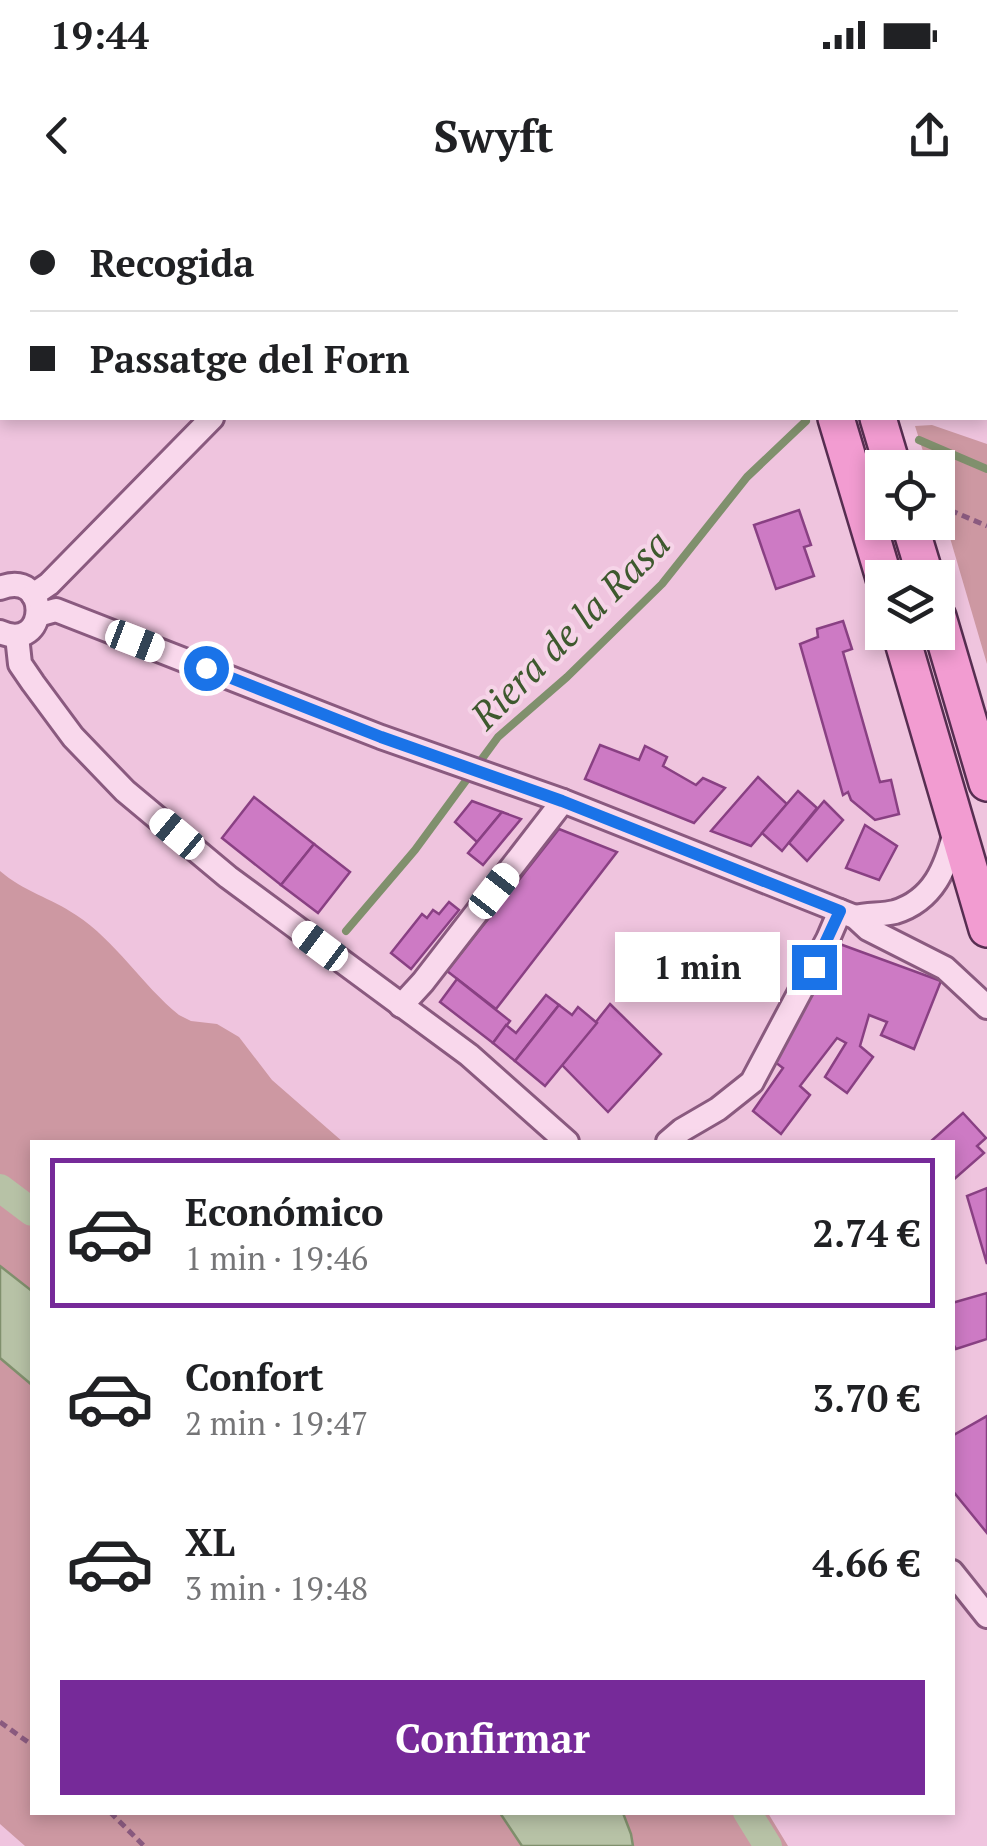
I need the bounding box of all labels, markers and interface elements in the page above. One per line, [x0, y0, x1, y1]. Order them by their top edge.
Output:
text: 19:44 [50, 10, 149, 60]
text: Swyft [434, 105, 553, 165]
icon: back [30, 108, 85, 163]
icon: share [902, 108, 957, 163]
text: Recogida [90, 238, 254, 288]
text: Passatge del Forn [90, 334, 409, 384]
map controls [865, 450, 955, 650]
button: locate [865, 450, 955, 540]
water label: Riera de la Rasa [459, 518, 681, 740]
button: layers [865, 560, 955, 650]
car [102, 616, 168, 666]
route start [184, 646, 229, 691]
car [144, 803, 210, 865]
car [464, 858, 524, 924]
car [287, 916, 353, 976]
callout: 1 min [614, 932, 779, 1002]
route end [792, 945, 837, 990]
text: 1 min [654, 946, 741, 988]
text: Económico [185, 1187, 384, 1237]
icon: car [65, 1188, 155, 1278]
text: 2.74 € [813, 1208, 920, 1258]
text: 1 min · 19:46 [185, 1237, 368, 1279]
text: Confort [185, 1352, 324, 1402]
icon: car [65, 1353, 155, 1443]
text: 3.70 € [813, 1373, 920, 1423]
text: 2 min · 19:47 [185, 1402, 368, 1444]
text: XL [185, 1517, 235, 1567]
icon: car [65, 1518, 155, 1608]
text: 4.66 € [813, 1538, 920, 1588]
text: 3 min · 19:48 [185, 1567, 368, 1609]
button: Confirmar [60, 1680, 925, 1795]

